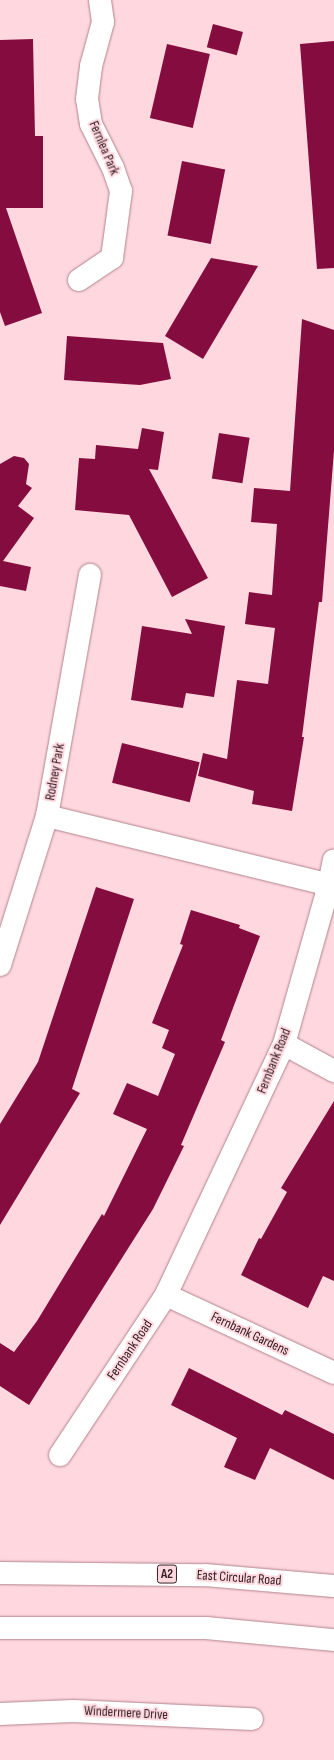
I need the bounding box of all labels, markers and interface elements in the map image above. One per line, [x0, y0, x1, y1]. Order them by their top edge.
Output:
street label: Fernlea Park [85, 118, 123, 178]
street label: Rodney Park [42, 742, 68, 802]
street label: Fernbank Road [253, 1026, 295, 1096]
street label: Fernbank Gardens [208, 1309, 292, 1359]
street label: Fernbank Road [104, 1317, 156, 1383]
road number: A2 [156, 1563, 178, 1585]
street label: East Circular Road [196, 1567, 282, 1589]
street label: Windermere Drive [84, 1702, 168, 1724]

